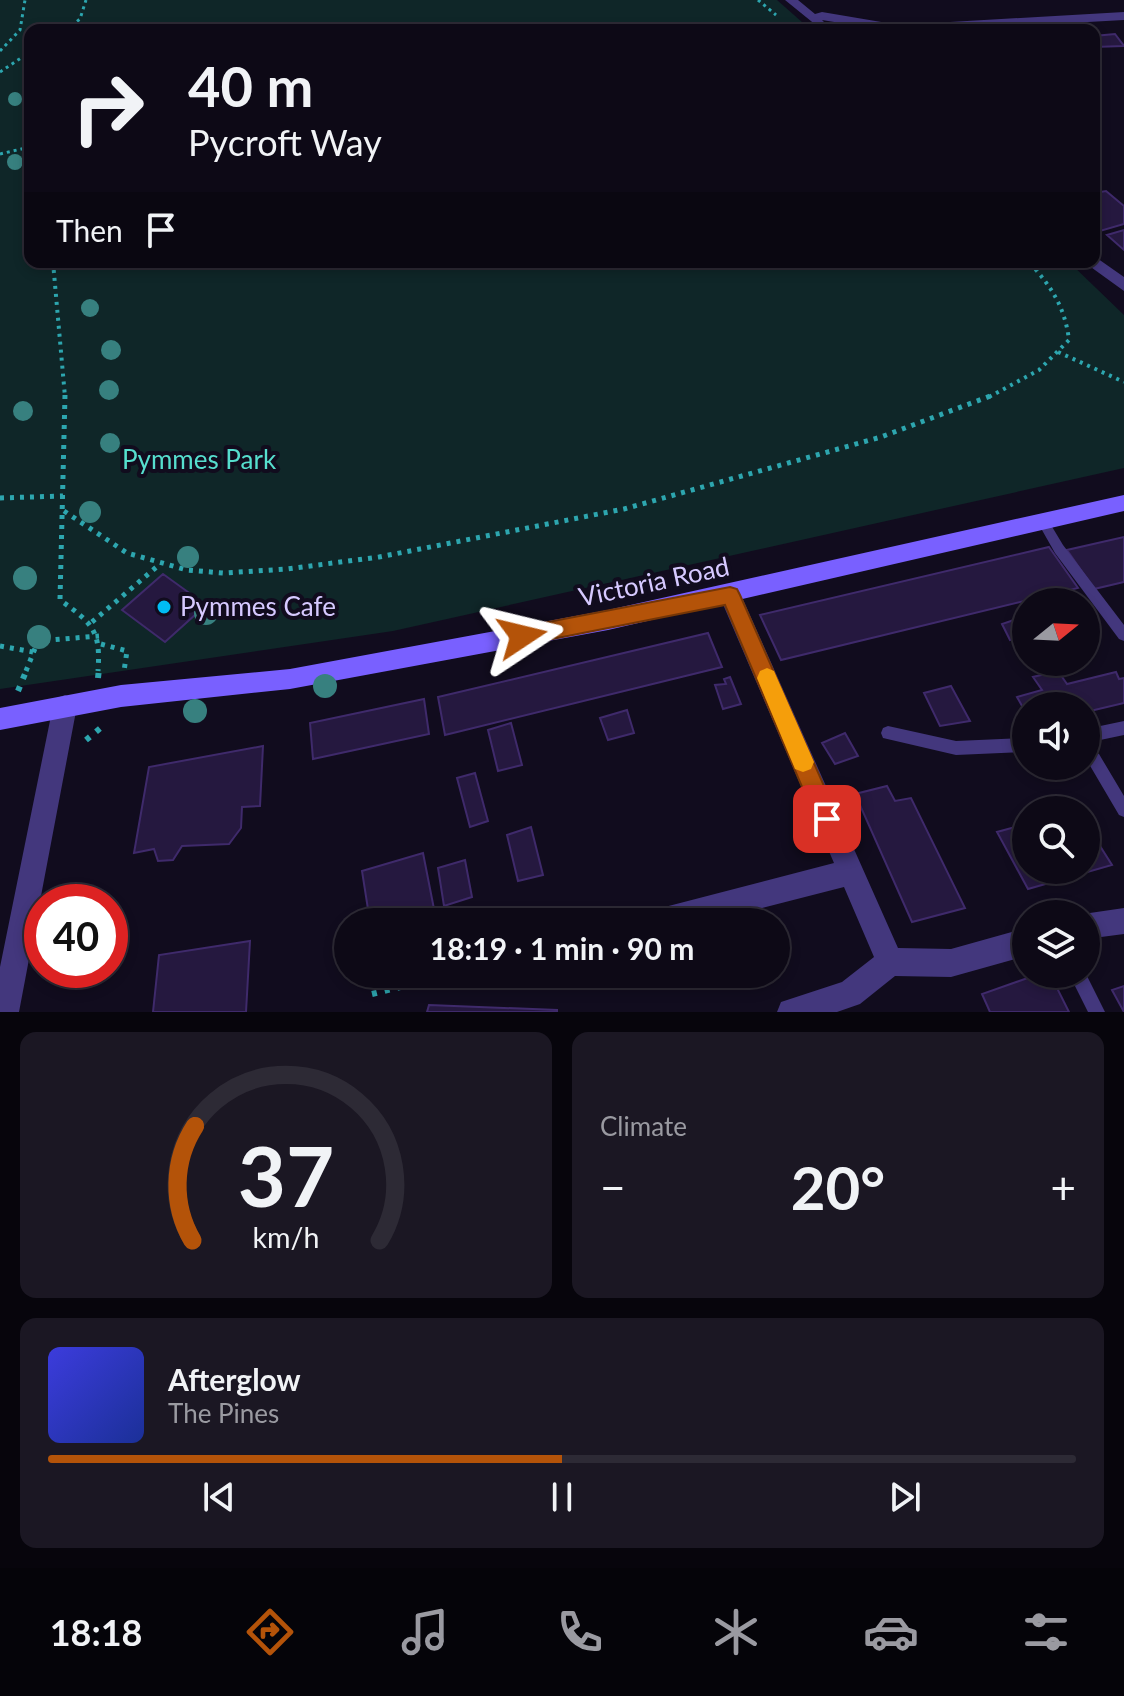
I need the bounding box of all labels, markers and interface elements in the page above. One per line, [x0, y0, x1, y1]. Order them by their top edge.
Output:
text: 40 m [188, 52, 313, 119]
icon: right [56, 56, 160, 160]
text: Pycroft Way [188, 120, 382, 164]
icon: arrive [139, 208, 183, 252]
text: Then [56, 212, 123, 248]
park label: Pymmes Park [122, 443, 277, 475]
street label: Victoria Road [576, 549, 732, 613]
north arrow [1012, 588, 1100, 676]
map controls [1012, 588, 1100, 988]
place label: Pymmes Cafe [180, 590, 336, 622]
position arrow [480, 594, 564, 678]
marker: Pymmes Cafe [155, 598, 173, 616]
button: sound [1012, 692, 1100, 780]
pin [793, 785, 861, 853]
button: search [1012, 796, 1100, 884]
icon: arrive [805, 797, 849, 841]
speed limit sign: 40 [24, 884, 128, 988]
button: layers [1012, 900, 1100, 988]
text: 18:19 · 1 min · 90 m [430, 930, 694, 966]
text: Climate [600, 1110, 687, 1142]
text: 37 [238, 1125, 334, 1225]
text: 20° [791, 1151, 885, 1223]
text: − [600, 1161, 626, 1213]
text: + [1050, 1161, 1076, 1213]
text: km/h [253, 1220, 319, 1254]
text: Afterglow [168, 1361, 301, 1397]
text: The Pines [168, 1397, 279, 1429]
icon: previous [197, 1475, 241, 1519]
icon: pause [540, 1475, 584, 1519]
icon: next [883, 1475, 927, 1519]
icon: directions [242, 1604, 298, 1660]
icon: music [397, 1604, 453, 1660]
icon: phone [552, 1604, 608, 1660]
icon: climate [708, 1604, 764, 1660]
icon: car [863, 1604, 919, 1660]
icon: filters [1018, 1604, 1074, 1660]
text: 18:18 [50, 1610, 142, 1654]

